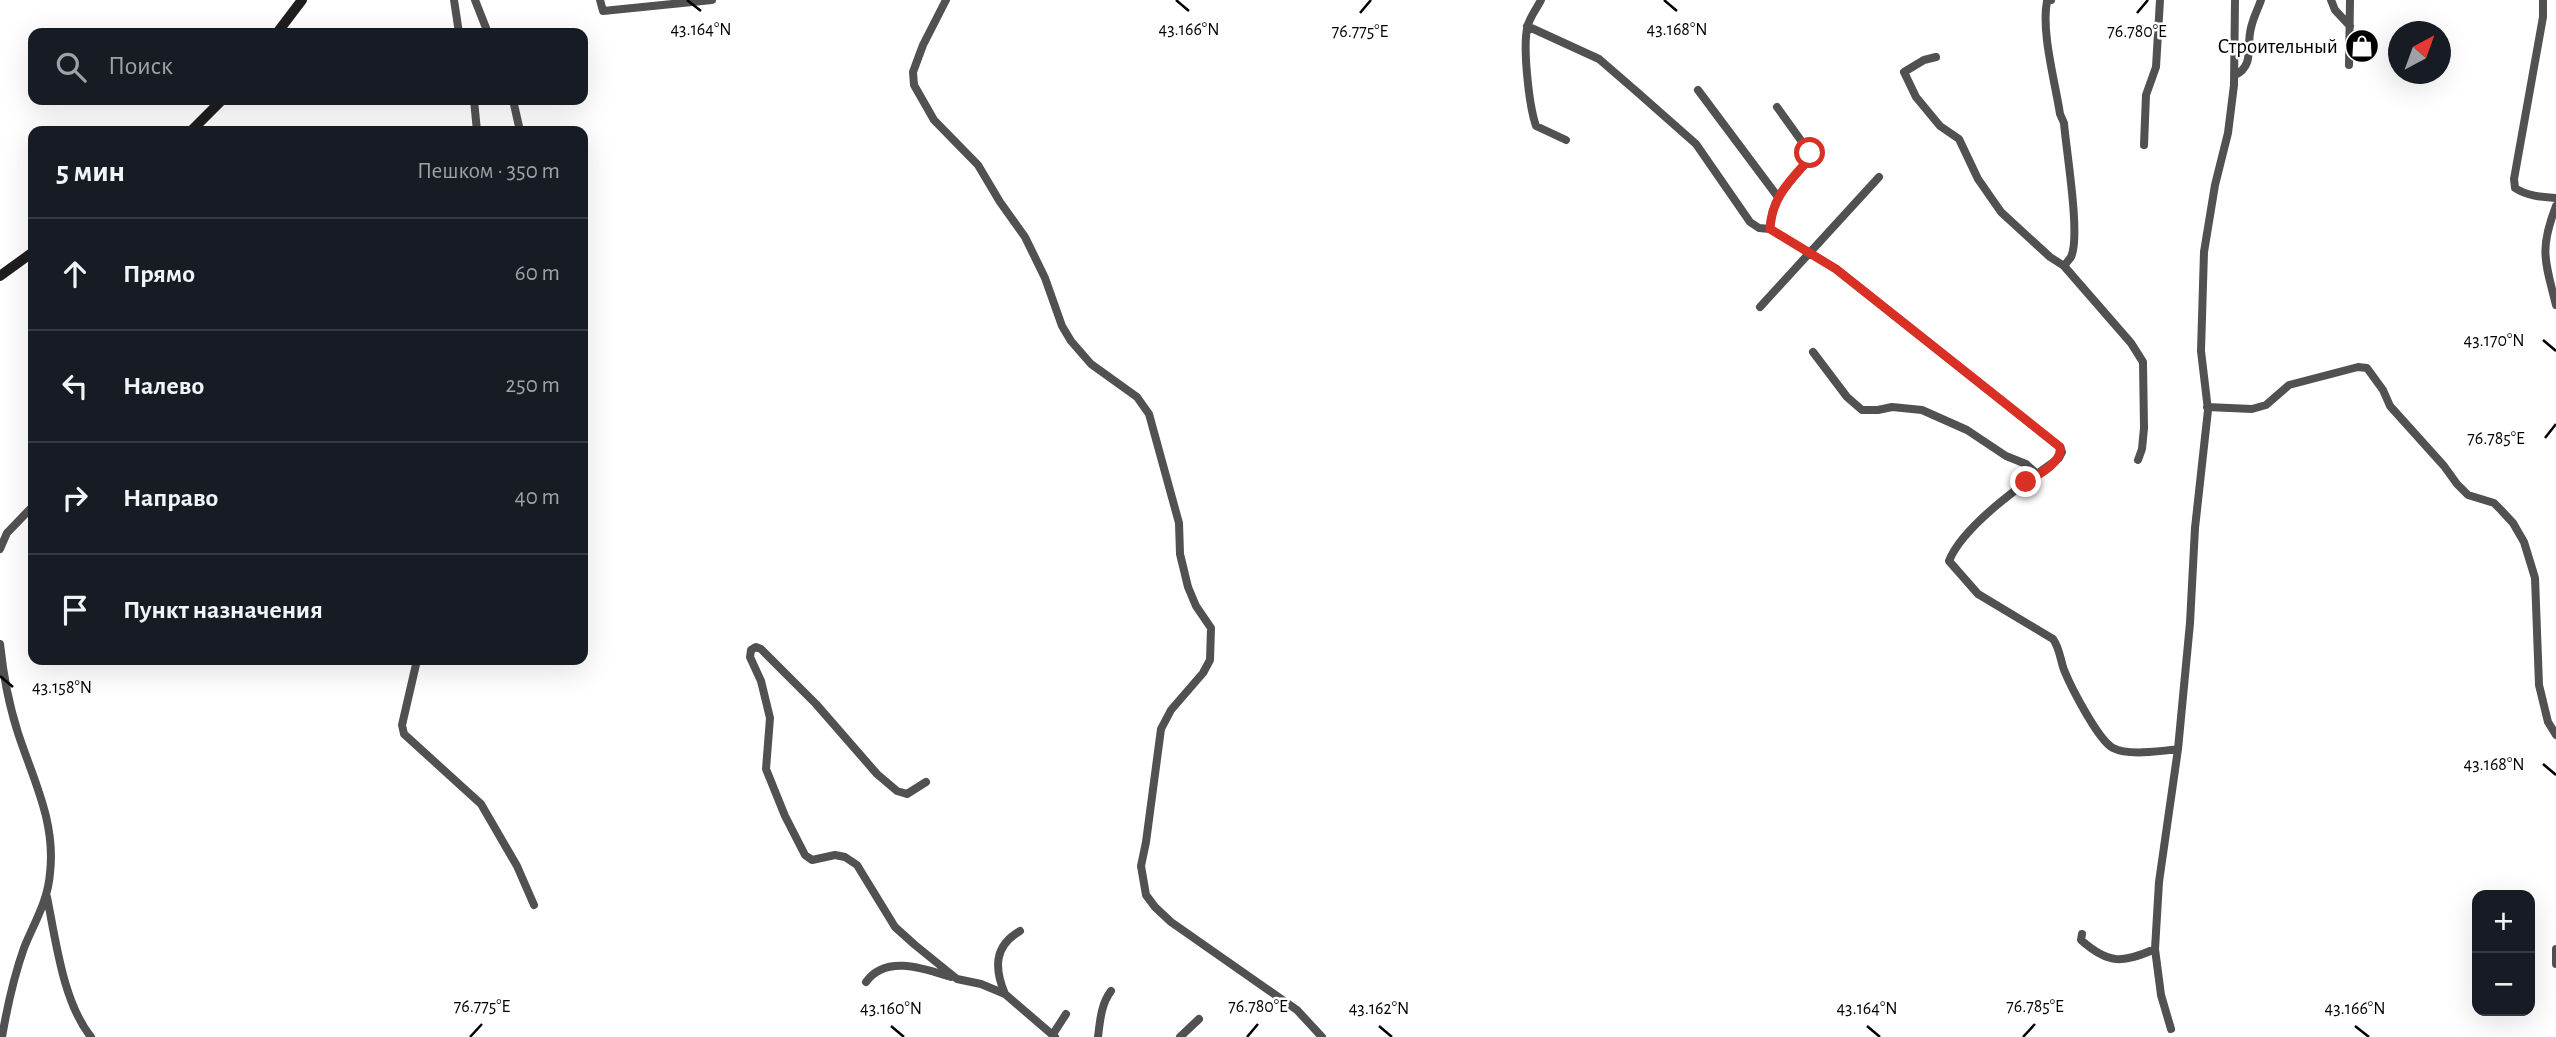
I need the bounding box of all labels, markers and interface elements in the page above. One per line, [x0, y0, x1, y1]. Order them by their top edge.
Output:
text: 43.164°N [670, 21, 732, 39]
text: 43.166°N [1159, 21, 1219, 39]
text: 43.168°N [1647, 21, 1707, 39]
north arrow [2388, 21, 2451, 84]
text: 76.775°E [1332, 23, 1389, 41]
text: 76.780°E [2107, 23, 2167, 41]
shop icon: Строительный [2343, 27, 2381, 65]
search box [28, 28, 588, 105]
place label: Строительный [2217, 36, 2338, 57]
icon: search [52, 48, 90, 86]
text: Поиск [108, 53, 173, 79]
route start [1794, 137, 1825, 168]
text: 5 мин [56, 157, 125, 187]
text: Пешком · 350 m [417, 160, 560, 183]
icon: ahead [56, 255, 94, 293]
text: Прямо [123, 261, 195, 287]
text: 60 m [515, 262, 560, 285]
text: 43.170°N [2464, 332, 2524, 350]
icon: left [56, 367, 94, 405]
text: Налево [123, 373, 204, 399]
text: 250 m [506, 374, 560, 397]
text: 76.785°E [2467, 430, 2525, 448]
route end [2010, 466, 2041, 497]
icon: right [56, 479, 94, 517]
text: Направо [123, 485, 218, 511]
text: 40 m [515, 486, 560, 509]
icon: arrive [56, 591, 94, 629]
text: Пункт назначения [123, 597, 323, 623]
text: 43.158°N [32, 679, 92, 697]
text: 43.168°N [2464, 756, 2524, 774]
map controls [2472, 890, 2535, 1016]
button: + [2472, 890, 2535, 953]
button: − [2472, 953, 2535, 1016]
text: 76.775°E [454, 998, 511, 1016]
text: 76.780°E [1228, 998, 1288, 1016]
text: 76.785°E [2006, 998, 2064, 1016]
text: 43.160°N [860, 1000, 922, 1018]
text: 43.162°N [1349, 1000, 1409, 1018]
text: 43.164°N [1836, 1000, 1898, 1018]
text: 43.166°N [2325, 1000, 2385, 1018]

